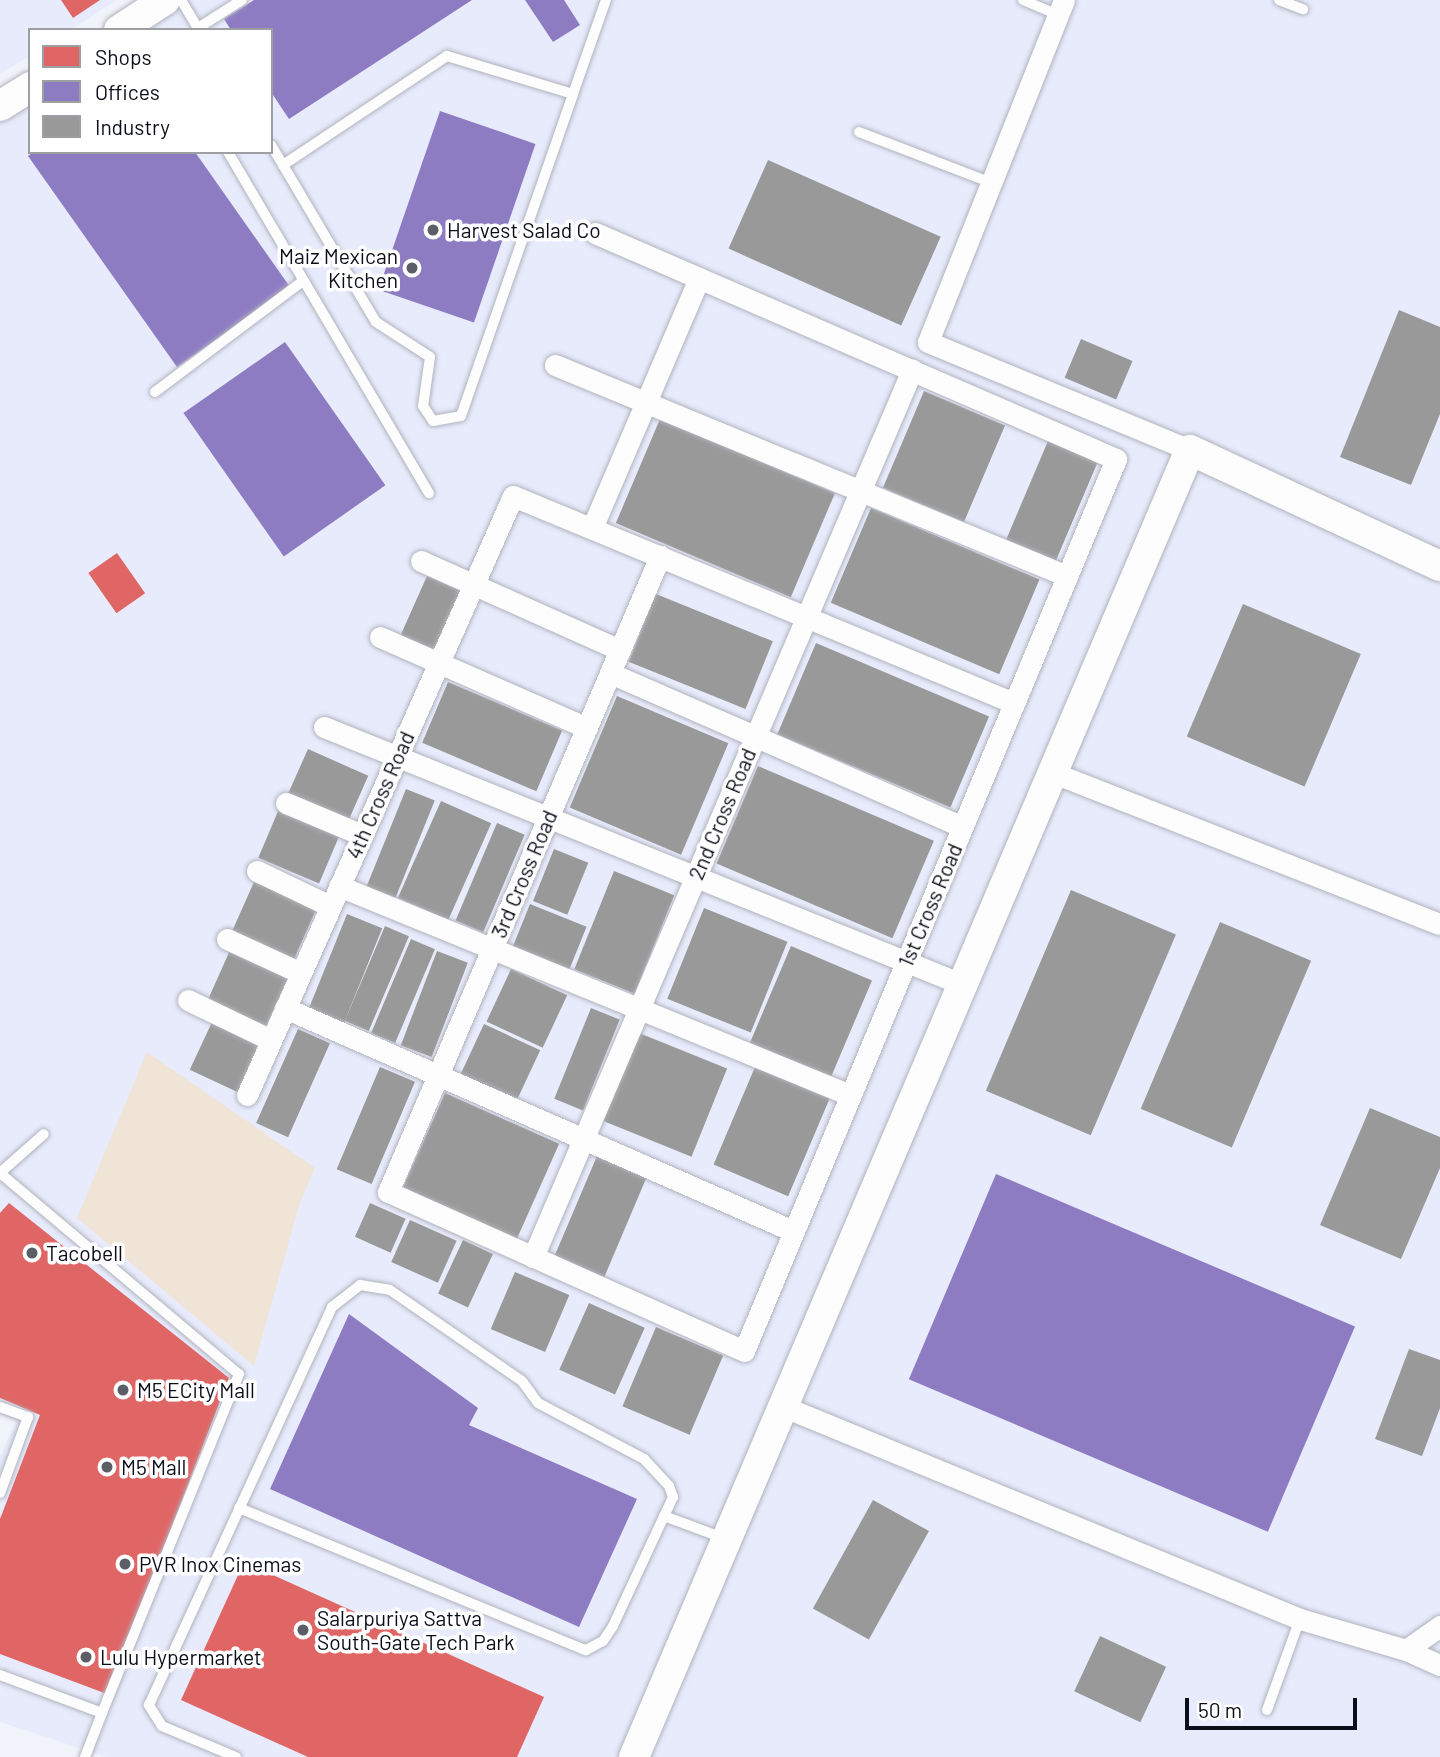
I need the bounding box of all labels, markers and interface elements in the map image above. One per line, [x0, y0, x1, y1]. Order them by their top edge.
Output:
legend [28, 28, 273, 154]
text: Shops [95, 44, 152, 69]
text: Offices [95, 79, 160, 104]
text: Industry [95, 114, 170, 139]
place label: Harvest Salad Co [447, 217, 601, 243]
marker: Harvest Salad Co [425, 222, 441, 238]
place label: Maiz Mexican Kitchen [279, 243, 398, 293]
marker: Maiz Mexican Kitchen [404, 260, 420, 276]
street label: 4th Cross Road [341, 727, 419, 863]
street label: 2nd Cross Road [683, 744, 761, 884]
street label: 3rd Cross Road [486, 806, 562, 942]
street label: 1st Cross Road [893, 840, 967, 970]
place label: Tacobell [46, 1240, 123, 1266]
marker: Tacobell [24, 1245, 40, 1261]
place label: M5 ECity Mall [137, 1377, 255, 1403]
marker: M5 ECity Mall [115, 1382, 131, 1398]
place label: M5 Mall [121, 1454, 186, 1480]
marker: M5 Mall [99, 1459, 115, 1475]
place label: PVR Inox Cinemas [139, 1551, 301, 1577]
marker: PVR Inox Cinemas [117, 1556, 133, 1572]
place label: Salarpuriya Sattva South-Gate Tech Park [317, 1605, 515, 1655]
marker: Salarpuriya Sattva South-Gate Tech Park [295, 1622, 311, 1638]
place label: Lulu Hypermarket [100, 1644, 262, 1670]
marker: Lulu Hypermarket [78, 1649, 94, 1665]
scale bar [1188, 1684, 1360, 1728]
text: 50 m [1198, 1697, 1242, 1722]

